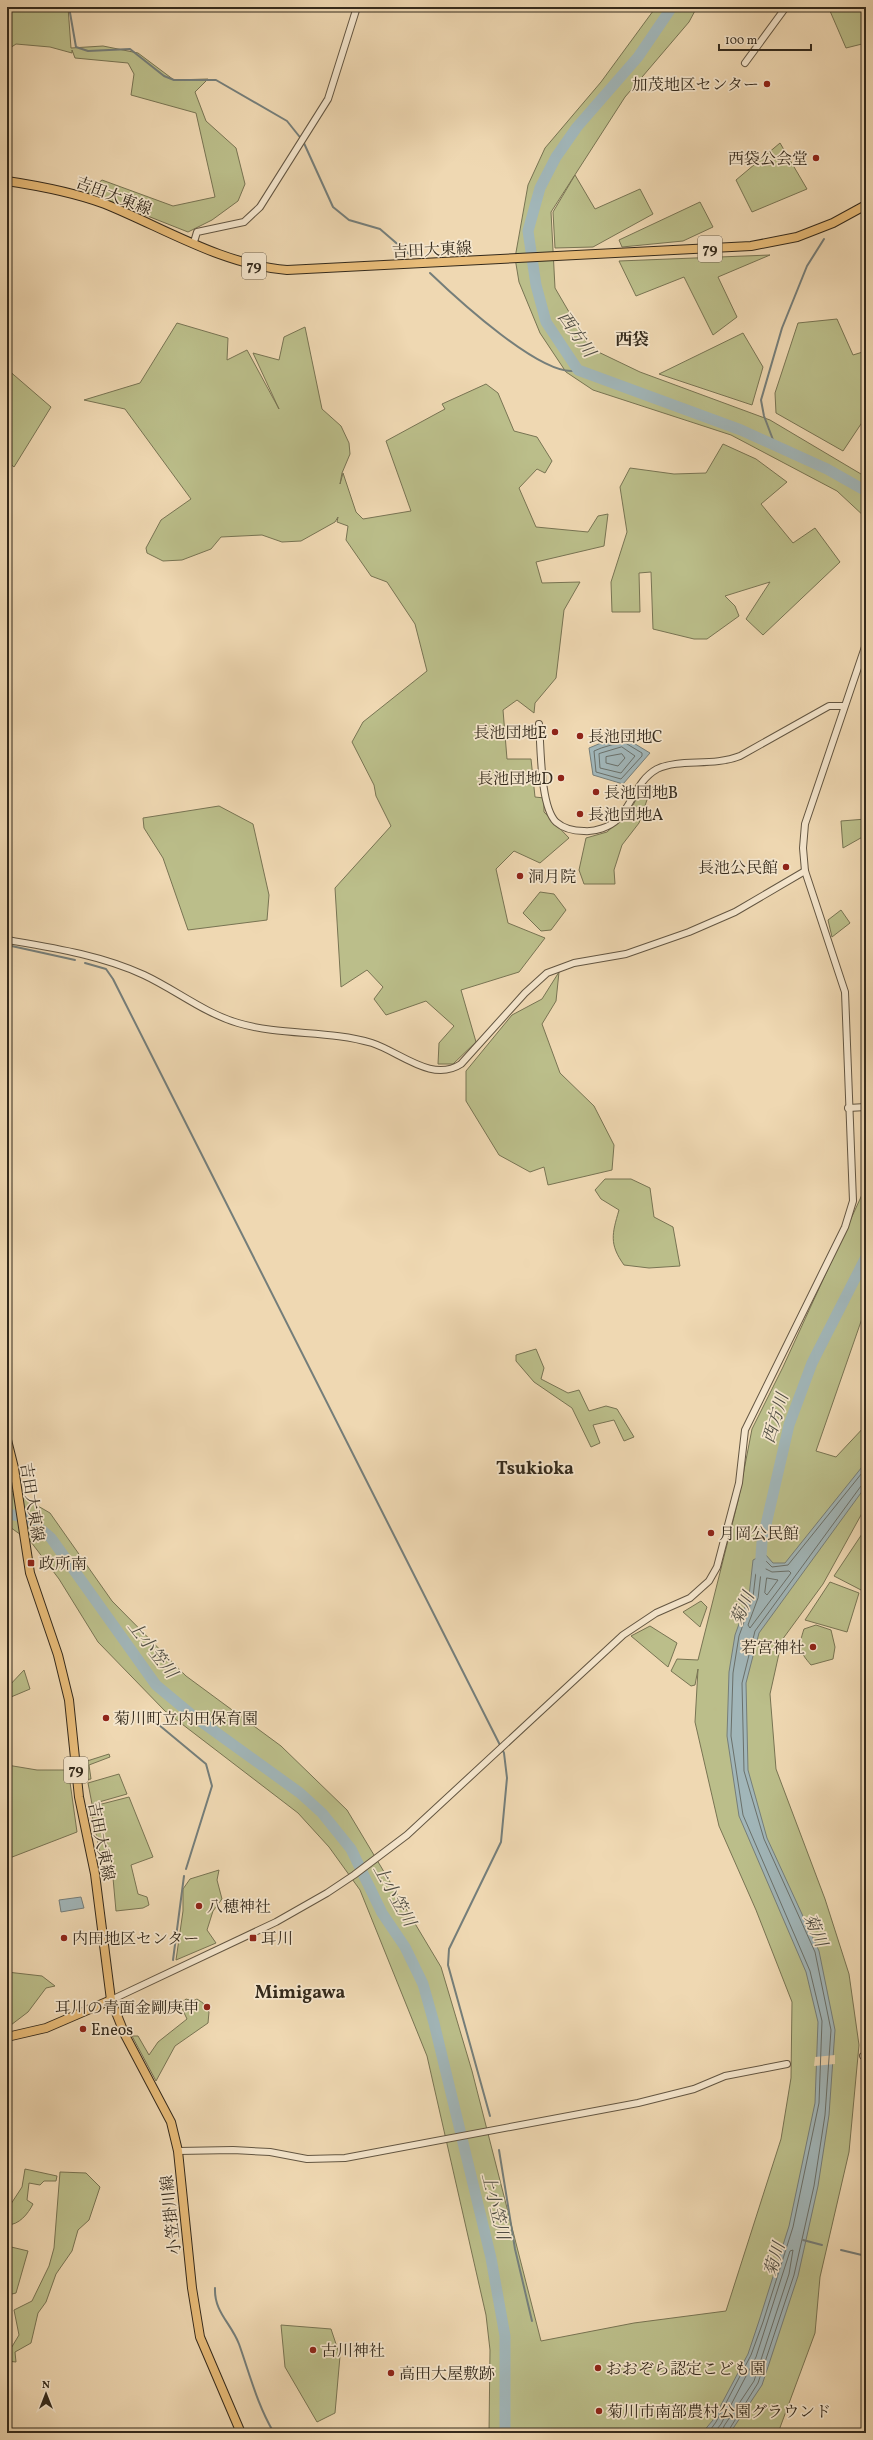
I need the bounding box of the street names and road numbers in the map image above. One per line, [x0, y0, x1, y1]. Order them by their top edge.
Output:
street label: 吉田大東線 [72, 172, 155, 221]
road number: 79 [698, 236, 722, 262]
street label: 吉田大東線 [392, 238, 473, 264]
road number: 79 [242, 253, 266, 279]
street label: 吉田大東線 [14, 1461, 48, 1544]
road number: 79 [64, 1757, 88, 1783]
street label: 吉田大東線 [82, 1800, 118, 1883]
street label: 小笠掛川線 [157, 2174, 187, 2256]

